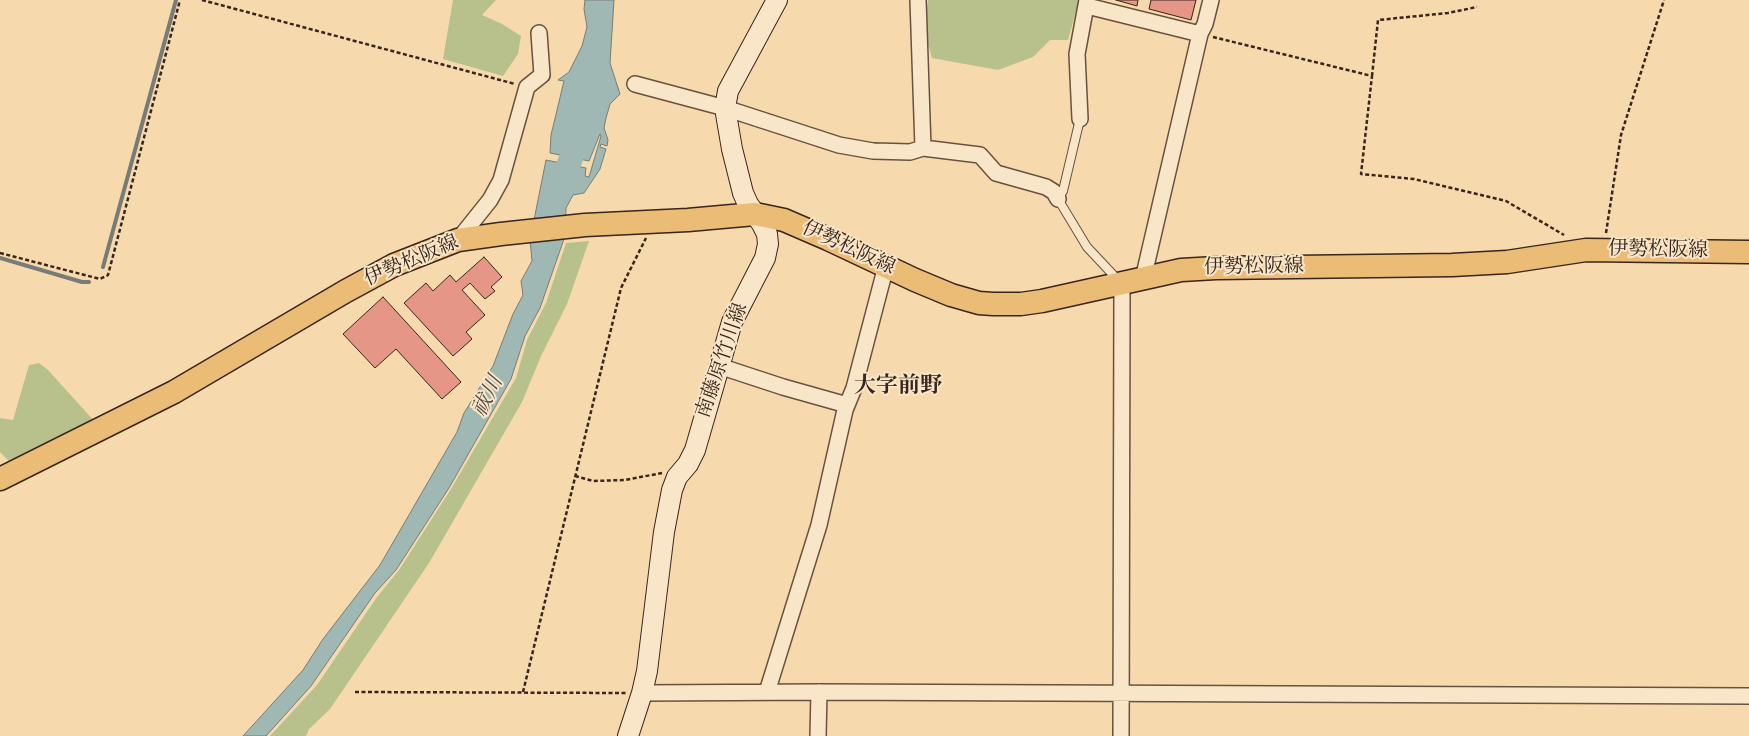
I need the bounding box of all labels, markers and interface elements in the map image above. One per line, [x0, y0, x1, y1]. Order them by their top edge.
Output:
street label: 伊勢松阪線 [798, 217, 898, 281]
street label: 伊勢松阪線 [361, 231, 463, 293]
street label: 伊勢松阪線 [1608, 238, 1708, 264]
street label: 伊勢松阪線 [1204, 255, 1304, 281]
street label: 南藤原竹川線 [692, 300, 754, 422]
water label: 祓川 [468, 373, 510, 421]
district label: 大字前野 [854, 374, 942, 400]

